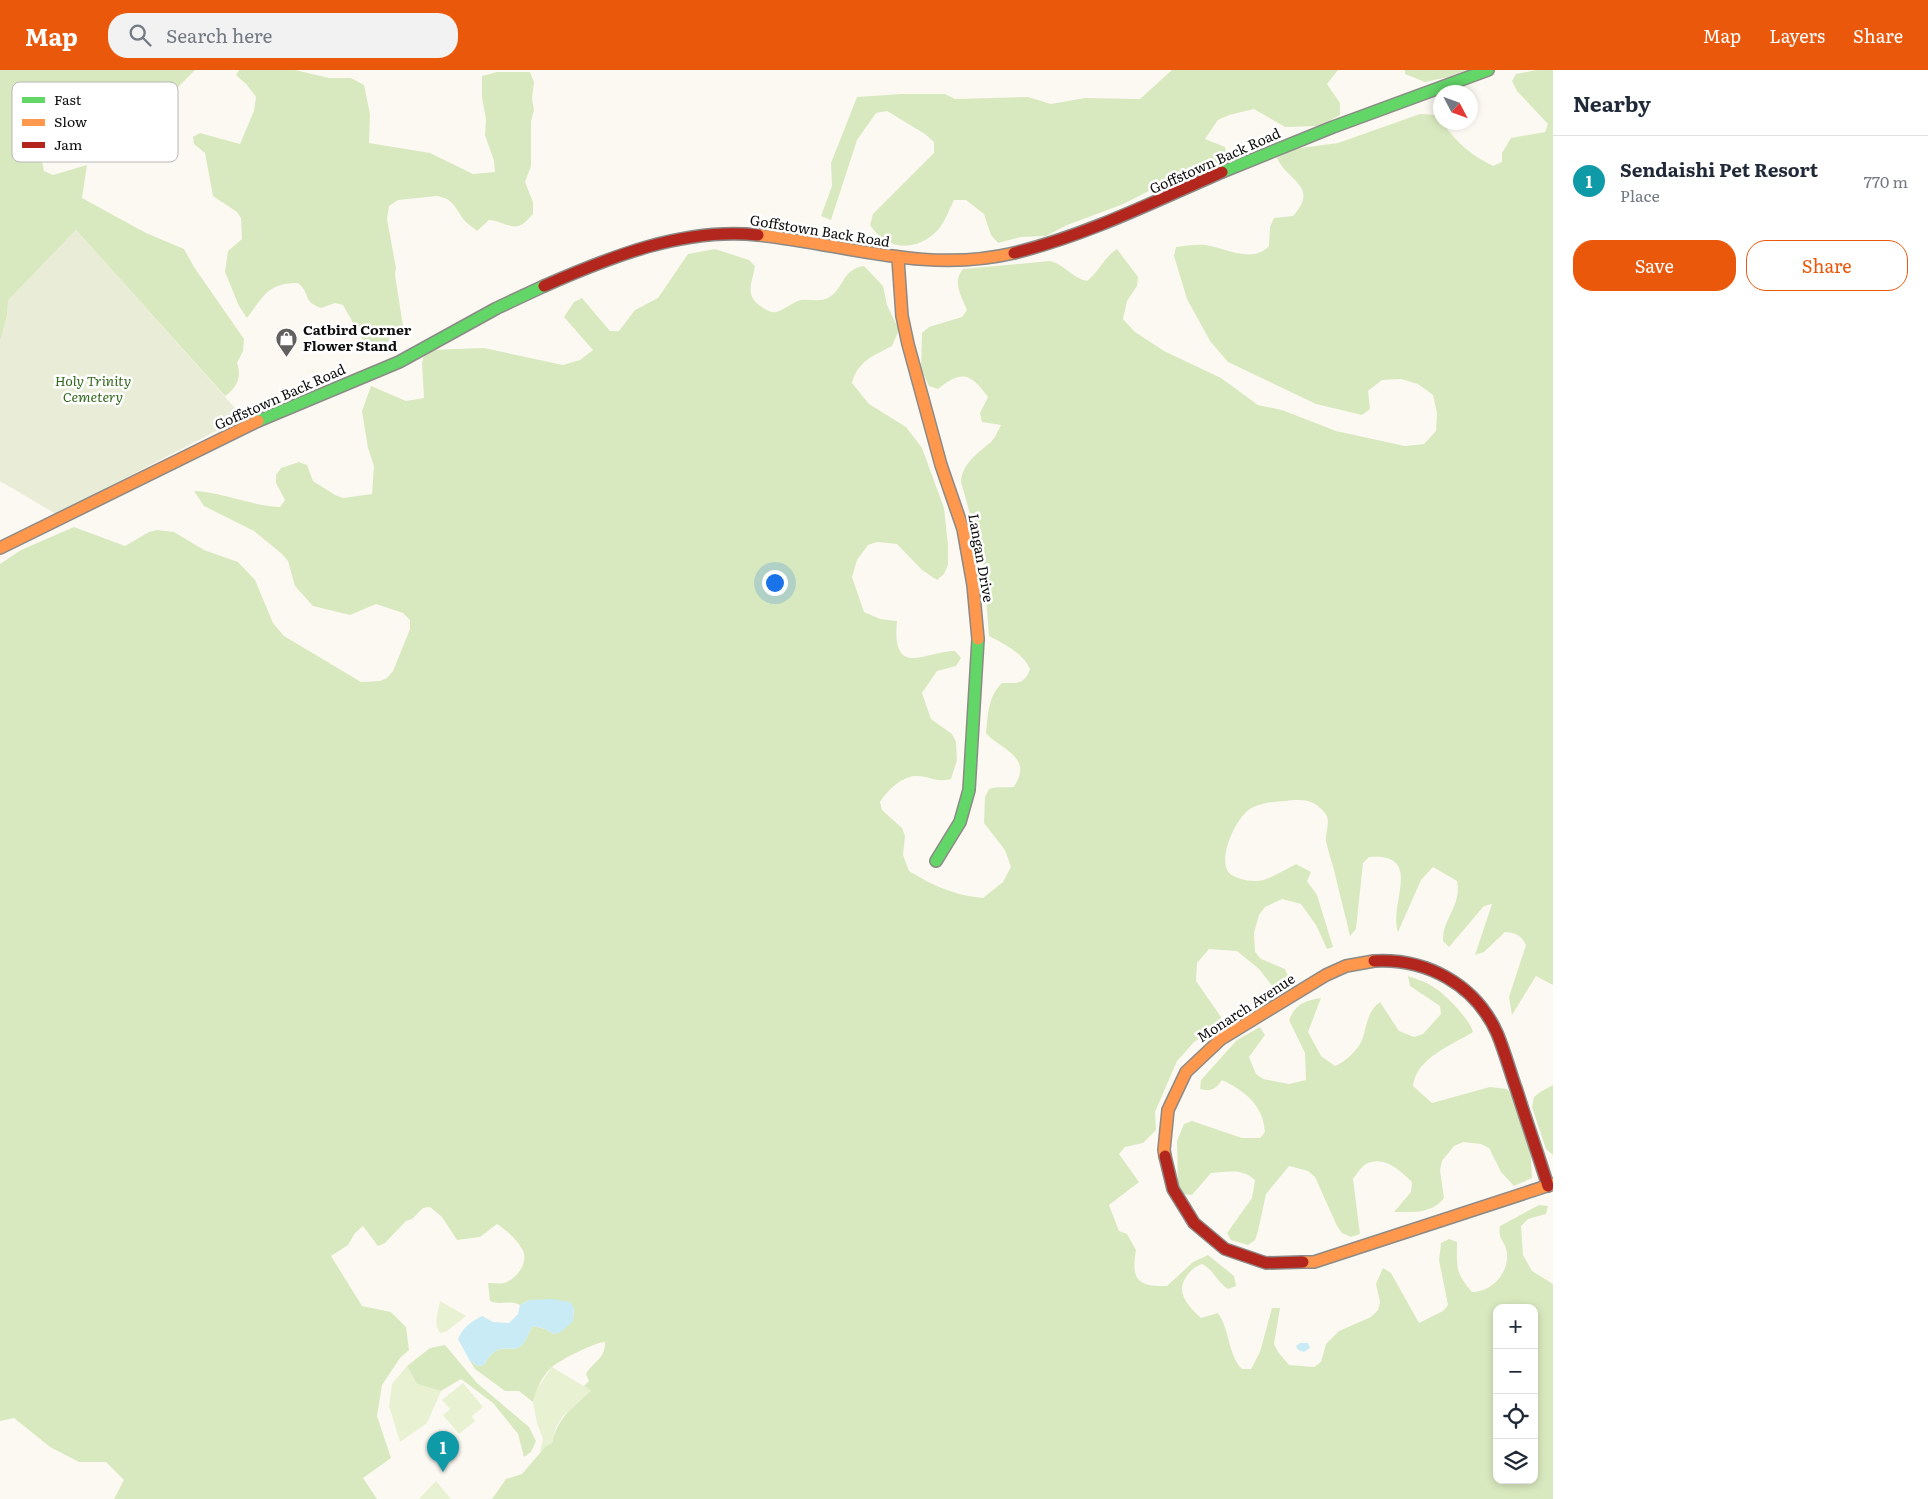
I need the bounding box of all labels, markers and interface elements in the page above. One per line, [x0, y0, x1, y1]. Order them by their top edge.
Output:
search box [108, 13, 458, 58]
text: Map [25, 18, 78, 53]
icon: search [126, 21, 154, 49]
text: Search here [166, 21, 272, 49]
text: Map [1703, 22, 1741, 49]
text: Layers [1769, 22, 1825, 49]
text: Share [1853, 22, 1903, 49]
legend [12, 82, 178, 162]
north arrow [1433, 85, 1478, 130]
text: Nearby [1573, 87, 1651, 118]
text: Fast [54, 89, 82, 109]
text: Slow [54, 111, 87, 131]
street label: Goffstown Back Road [1146, 122, 1284, 198]
text: Jam [54, 134, 83, 154]
text: Sendaishi Pet Resort [1620, 155, 1818, 183]
text: 1 [1586, 169, 1592, 193]
text: 770 m [1864, 169, 1908, 193]
text: Place [1620, 183, 1660, 207]
street label: Goffstown Back Road [749, 209, 892, 251]
button: Save [1573, 240, 1736, 291]
button: Share [1746, 240, 1908, 291]
place label: Catbird Corner Flower Stand [303, 319, 412, 355]
shop icon: Catbird Corner Flower Stand [275, 326, 299, 357]
street label: Goffstown Back Road [211, 358, 349, 434]
park label: Holy Trinity Cemetery [55, 370, 131, 406]
street label: Langan Drive [964, 512, 1000, 604]
your location [762, 570, 788, 596]
street label: Monarch Avenue [1193, 968, 1298, 1046]
map controls [1493, 1304, 1538, 1484]
button: + [1493, 1304, 1538, 1349]
button: − [1493, 1349, 1538, 1394]
button: locate [1493, 1394, 1538, 1439]
pin: 1 [427, 1431, 459, 1472]
button: layers [1493, 1439, 1538, 1484]

